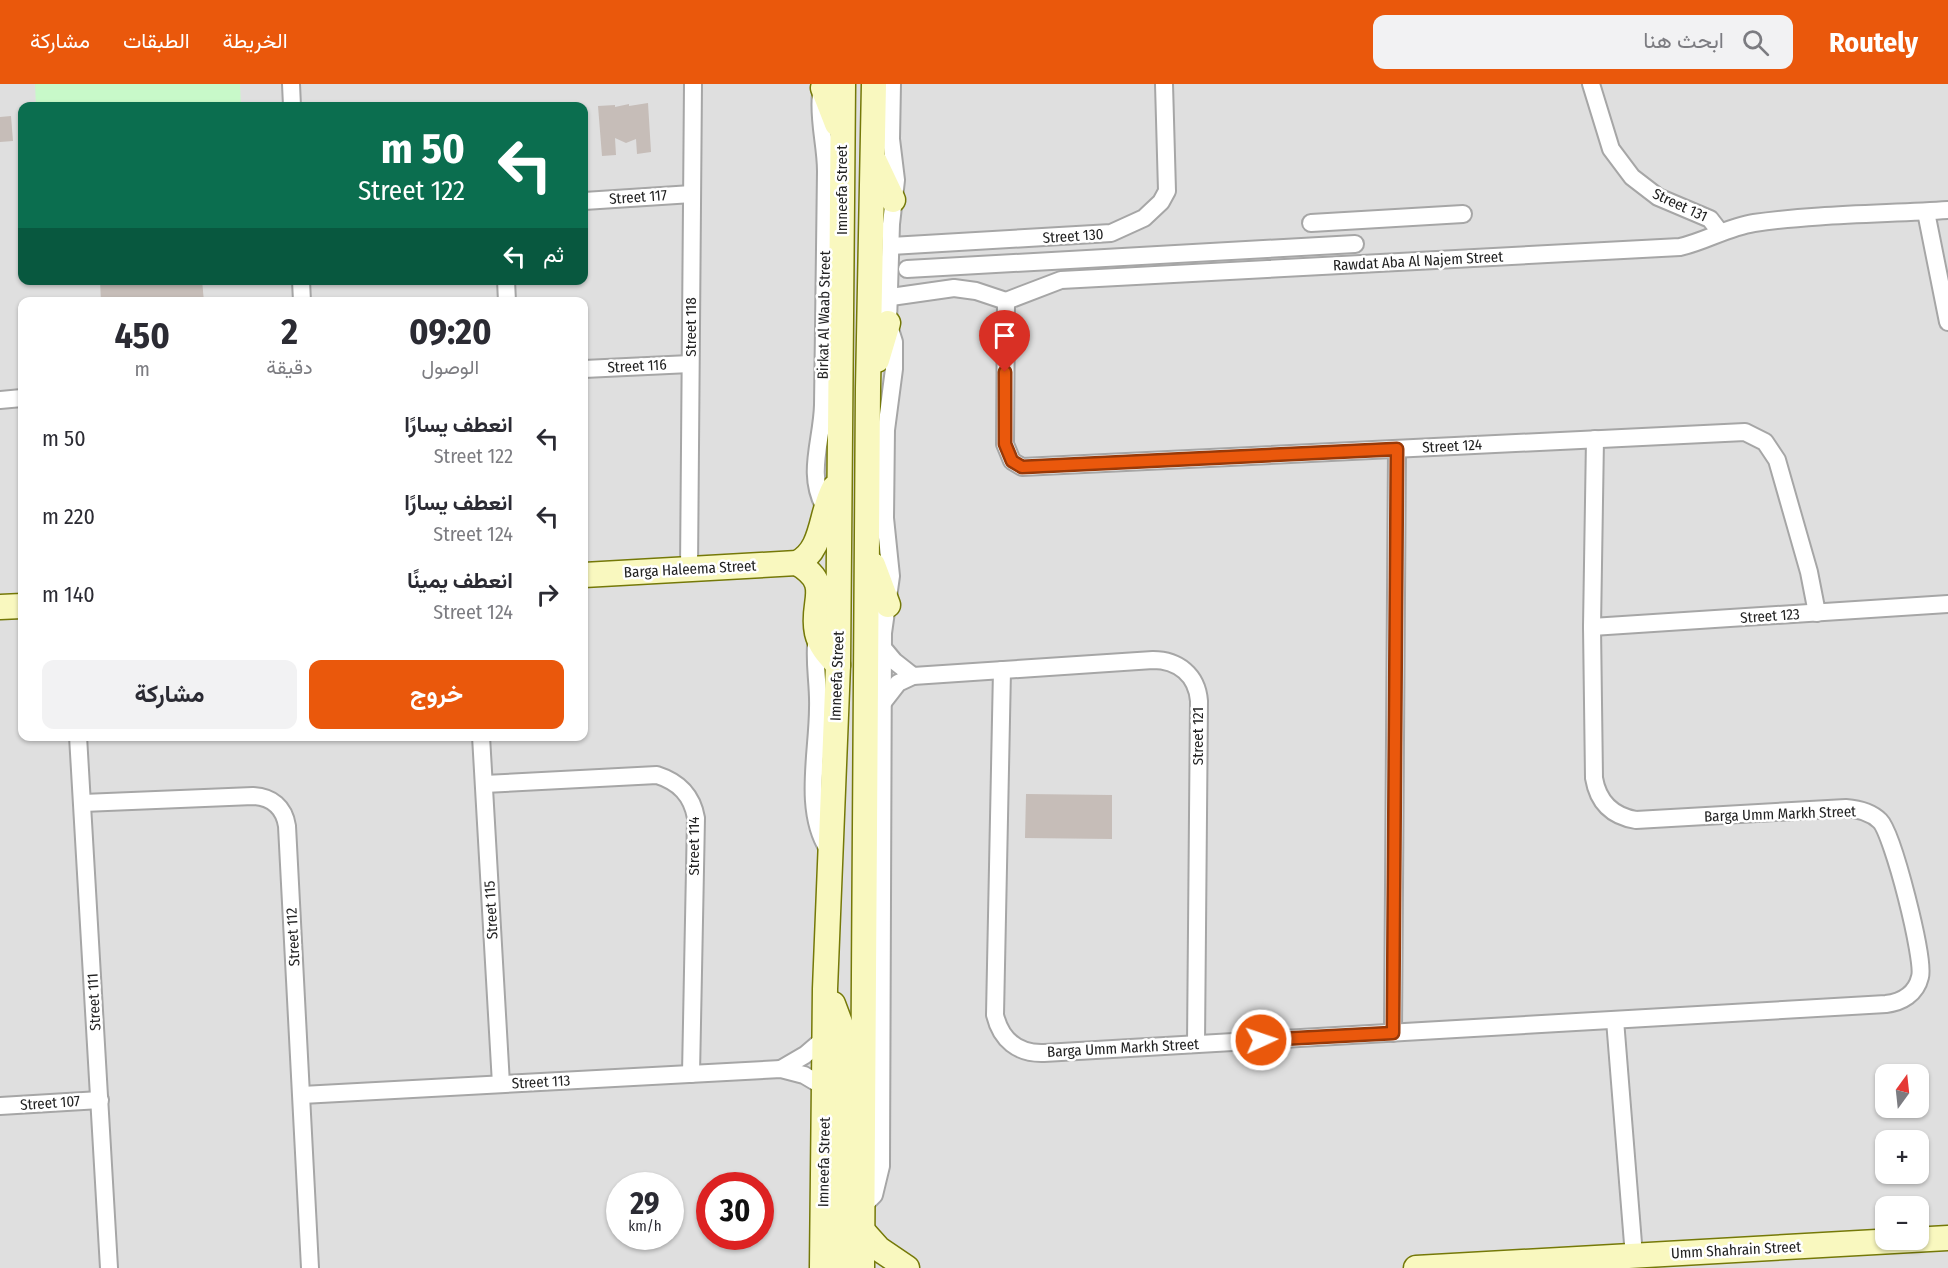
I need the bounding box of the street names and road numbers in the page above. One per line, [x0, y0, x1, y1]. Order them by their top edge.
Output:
street label: Imneefa Street [833, 145, 851, 235]
street label: Street 131 [1650, 184, 1710, 226]
street label: Street 117 [608, 186, 668, 208]
street label: Street 130 [1042, 225, 1104, 247]
street label: Rawdat Aba Al Najem Street [1332, 248, 1504, 274]
street label: Birkat Al Waab Street [814, 250, 834, 380]
street label: Street 118 [682, 297, 700, 357]
street label: Street 116 [607, 355, 667, 377]
street label: Street 124 [1422, 435, 1482, 457]
street label: Barga Haleema Street [623, 557, 757, 581]
street label: Street 123 [1740, 605, 1801, 627]
street label: Imneefa Street [826, 631, 848, 721]
street label: Street 121 [1189, 707, 1207, 765]
street label: Barga Umm Markh Street [1704, 802, 1856, 826]
street label: Street 114 [685, 816, 703, 876]
street label: Street 115 [480, 880, 502, 940]
street label: Street 112 [282, 907, 304, 967]
street label: Street 111 [84, 973, 104, 1031]
street label: Barga Umm Markh Street [1047, 1035, 1200, 1061]
street label: Street 113 [511, 1071, 571, 1093]
street label: Street 107 [19, 1092, 81, 1114]
street label: Imneefa Street [814, 1117, 834, 1207]
street label: Umm Shahrain Street [1671, 1238, 1802, 1262]

